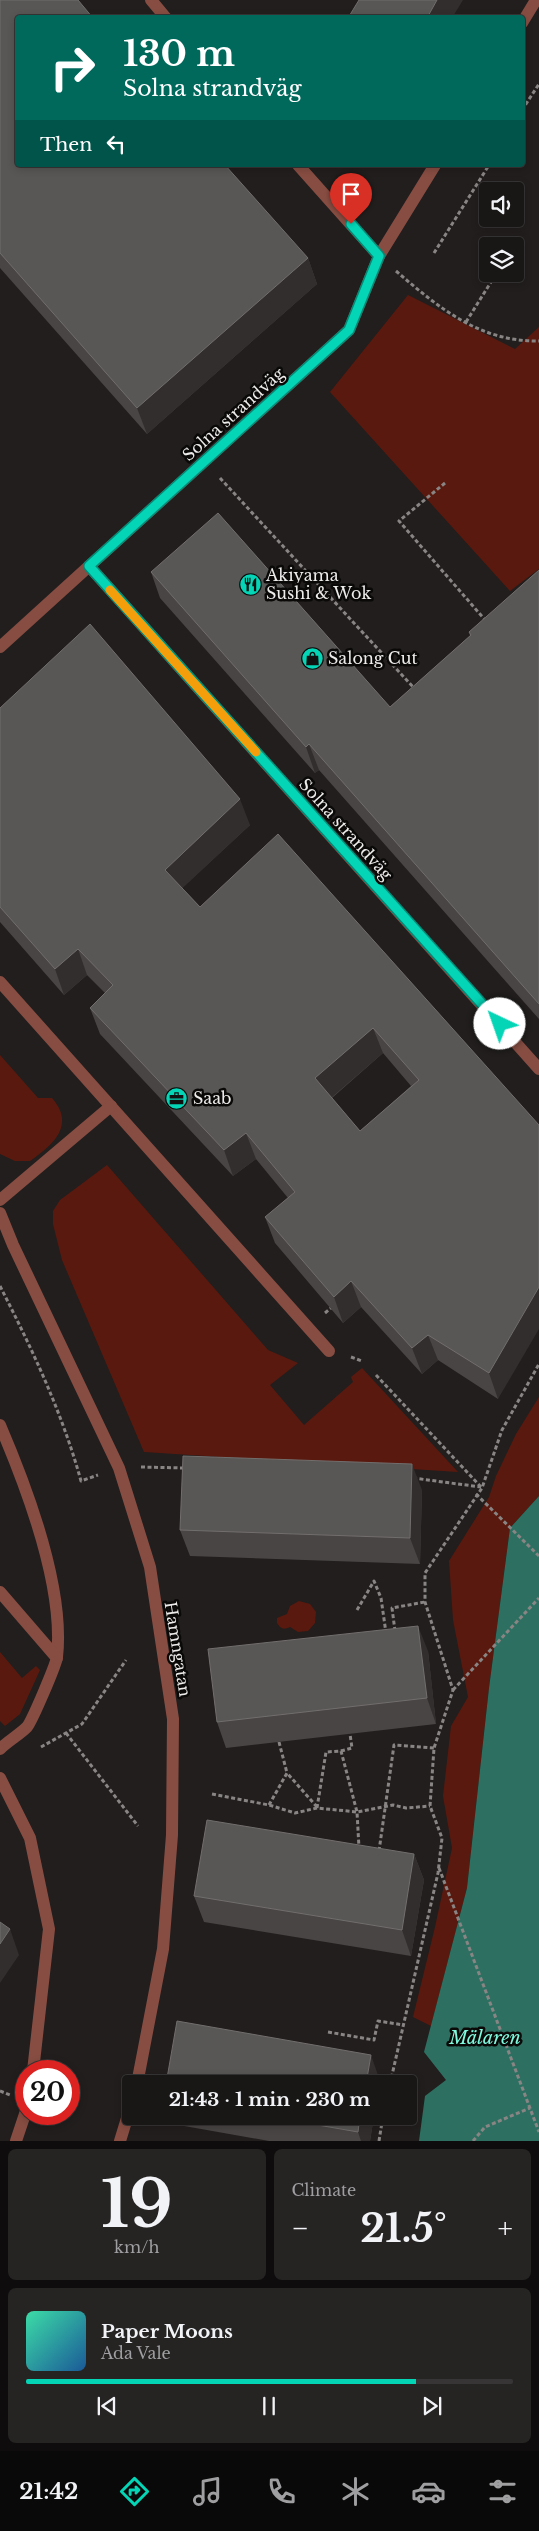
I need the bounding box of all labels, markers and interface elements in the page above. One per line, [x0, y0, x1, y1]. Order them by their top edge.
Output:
text: 130 m [123, 32, 235, 75]
icon: right [40, 35, 105, 100]
text: Solna strandväg [123, 75, 302, 102]
icon: left [102, 130, 130, 158]
text: Then [40, 133, 92, 156]
pin [330, 173, 372, 224]
icon: arrive [337, 180, 365, 208]
map controls [479, 182, 524, 282]
button: sound [479, 182, 524, 227]
button: layers [479, 237, 524, 282]
street label: Solna strandväg [178, 363, 288, 465]
place label: Akiyama Sushi & Wok [265, 565, 371, 603]
restaurant icon: Akiyama Sushi & Wok [238, 572, 262, 596]
shop icon: Salong Cut [300, 646, 324, 670]
place label: Salong Cut [328, 648, 417, 668]
street label: Solna strandväg [295, 774, 397, 884]
position arrow [473, 997, 525, 1049]
office icon: Saab [165, 1086, 189, 1110]
place label: Saab [193, 1088, 232, 1108]
street label: Hamngatan [161, 1600, 195, 1698]
water label: Mälaren [448, 2027, 521, 2049]
speed limit sign: 20 [15, 2060, 80, 2125]
text: 21:43 · 1 min · 230 m [169, 2088, 370, 2111]
text: 19 [101, 2164, 173, 2245]
text: Climate [292, 2180, 356, 2200]
text: 21.5° [360, 2205, 447, 2252]
text: − [292, 2211, 309, 2246]
text: + [498, 2211, 513, 2246]
text: km/h [114, 2237, 159, 2257]
text: Paper Moons [101, 2320, 233, 2343]
text: Ada Vale [101, 2343, 171, 2363]
icon: previous [93, 2392, 121, 2420]
icon: pause [255, 2392, 283, 2420]
icon: next [418, 2392, 446, 2420]
icon: directions [117, 2474, 152, 2509]
icon: music [190, 2474, 225, 2509]
icon: phone [264, 2474, 299, 2509]
icon: climate [338, 2474, 373, 2509]
icon: car [411, 2474, 446, 2509]
icon: filters [485, 2474, 520, 2509]
text: 21:42 [19, 2478, 78, 2505]

